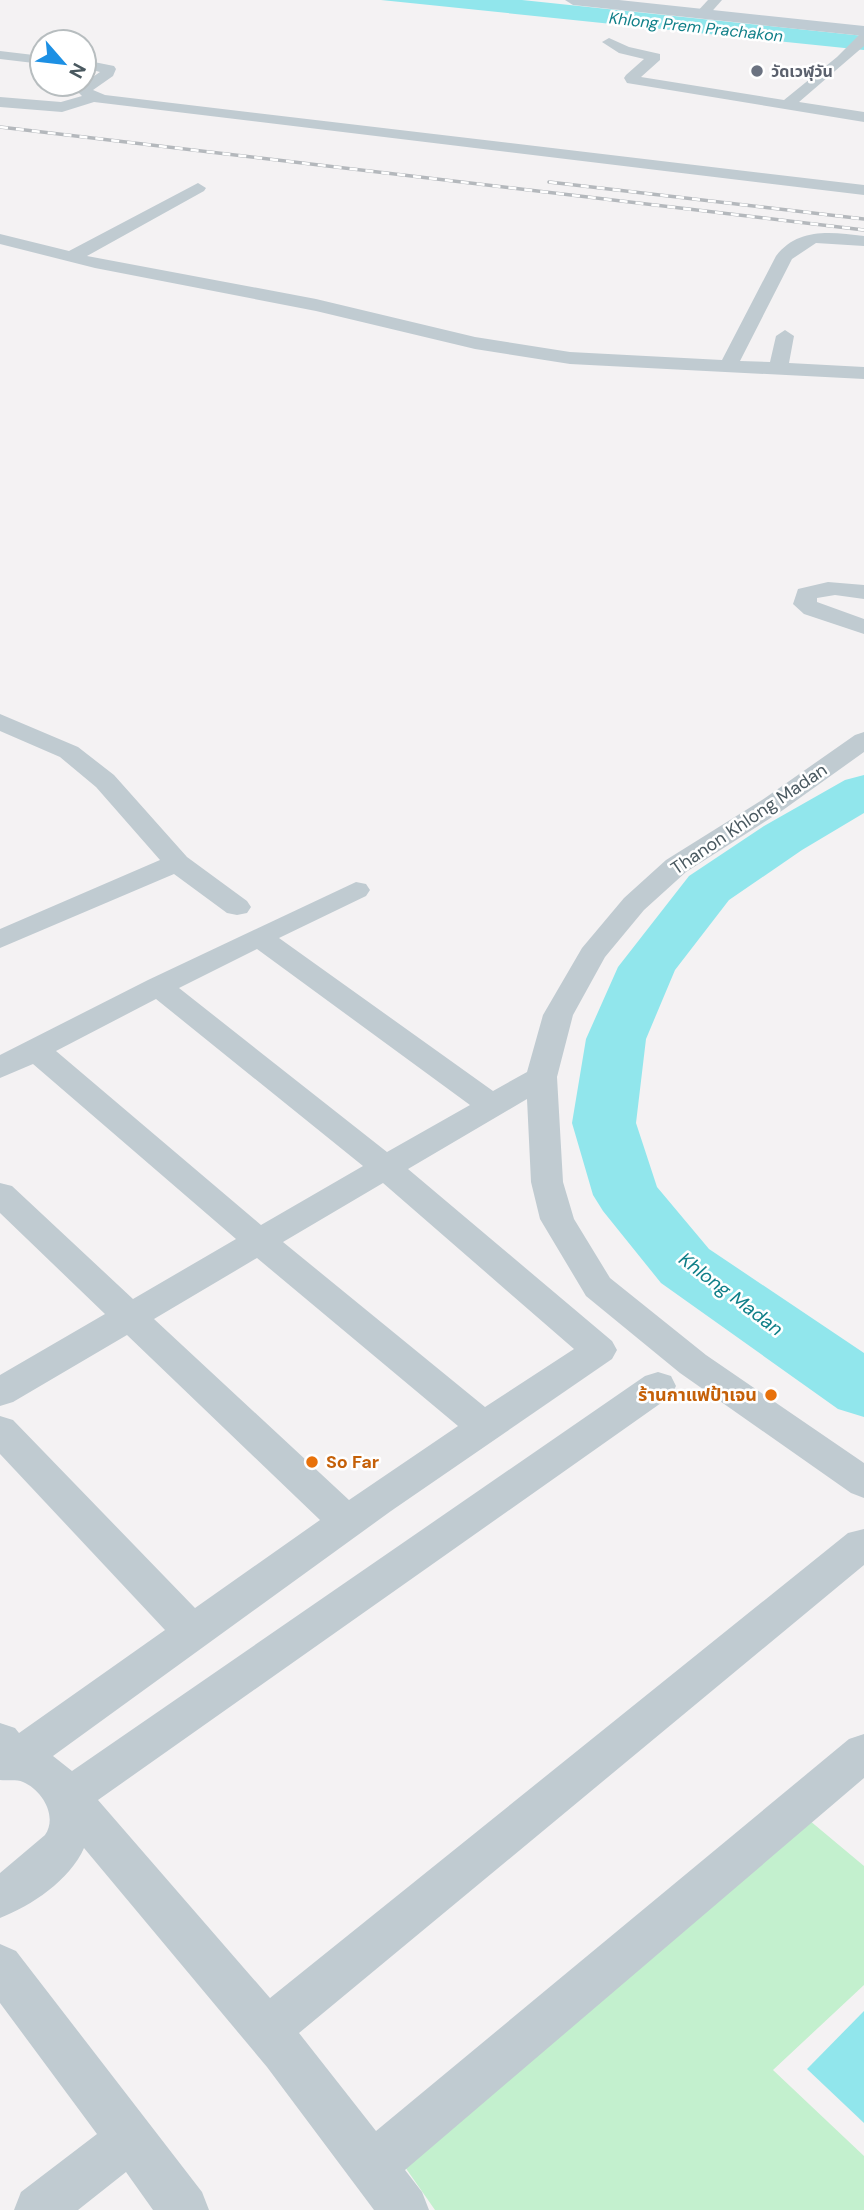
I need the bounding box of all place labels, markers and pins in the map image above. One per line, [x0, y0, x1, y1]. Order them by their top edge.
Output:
place label: วัดเวฬุวัน [771, 61, 833, 82]
marker: วัดเวฬุวัน [749, 63, 765, 79]
place label: ร้านกาแฟป้าเจน [638, 1383, 757, 1407]
marker: ร้านกาแฟป้าเจน [763, 1387, 779, 1403]
place label: So Far [326, 1450, 379, 1474]
marker: So Far [304, 1454, 320, 1470]

